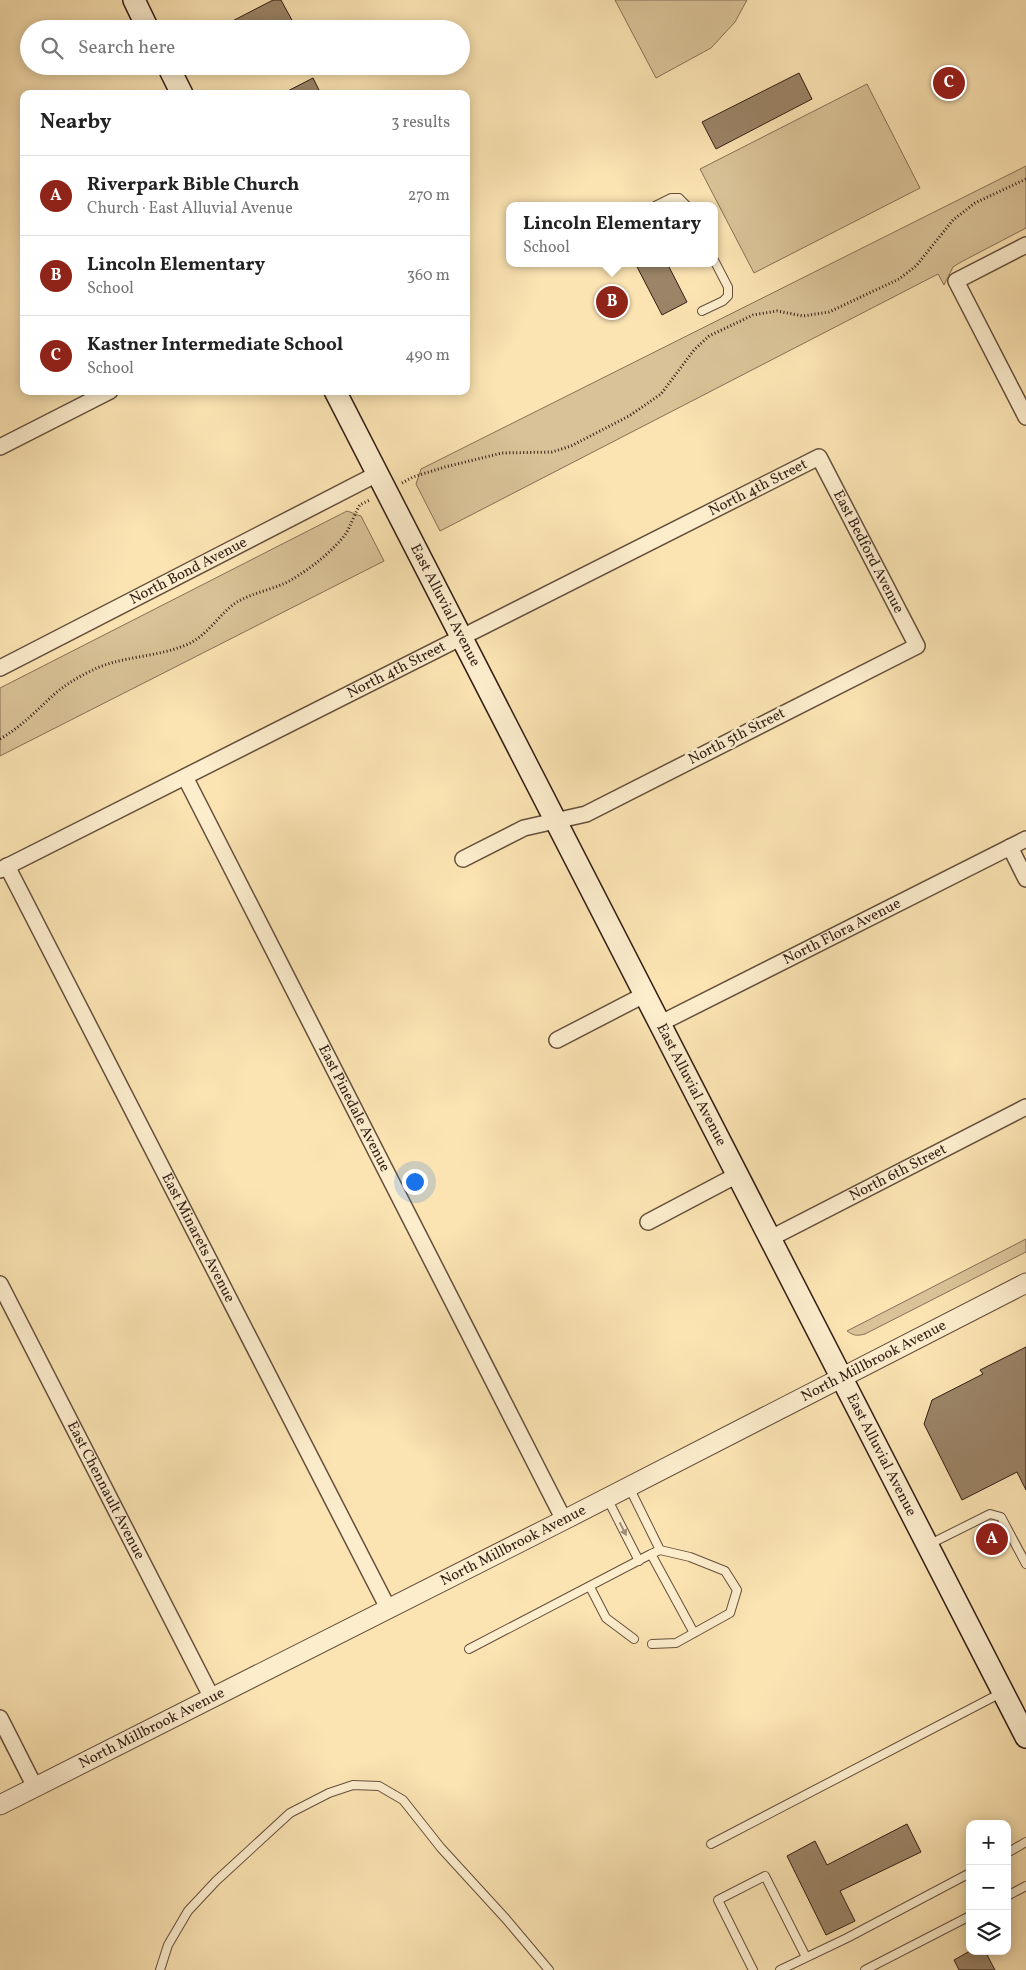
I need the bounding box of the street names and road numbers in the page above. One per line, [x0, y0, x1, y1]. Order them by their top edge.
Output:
street label: North 4th Street [705, 454, 811, 521]
street label: East Bedford Avenue [827, 486, 909, 617]
street label: North Bond Avenue [126, 532, 251, 610]
street label: East Alluvial Avenue [405, 540, 485, 670]
street label: North 4th Street [343, 636, 449, 704]
street label: North 5th Street [685, 704, 789, 770]
street label: North Flora Avenue [780, 893, 905, 970]
street label: East Alluvial Avenue [651, 1020, 731, 1150]
street label: East Pinedale Avenue [313, 1041, 395, 1176]
street label: North 6th Street [846, 1139, 950, 1207]
street label: East Minarets Avenue [156, 1169, 240, 1306]
street label: North Millbrook Avenue [797, 1315, 950, 1407]
street label: East Alluvial Avenue [841, 1390, 921, 1520]
street label: East Chennault Avenue [62, 1418, 150, 1563]
street label: North Millbrook Avenue [437, 1500, 590, 1591]
street label: North Millbrook Avenue [75, 1683, 228, 1774]

